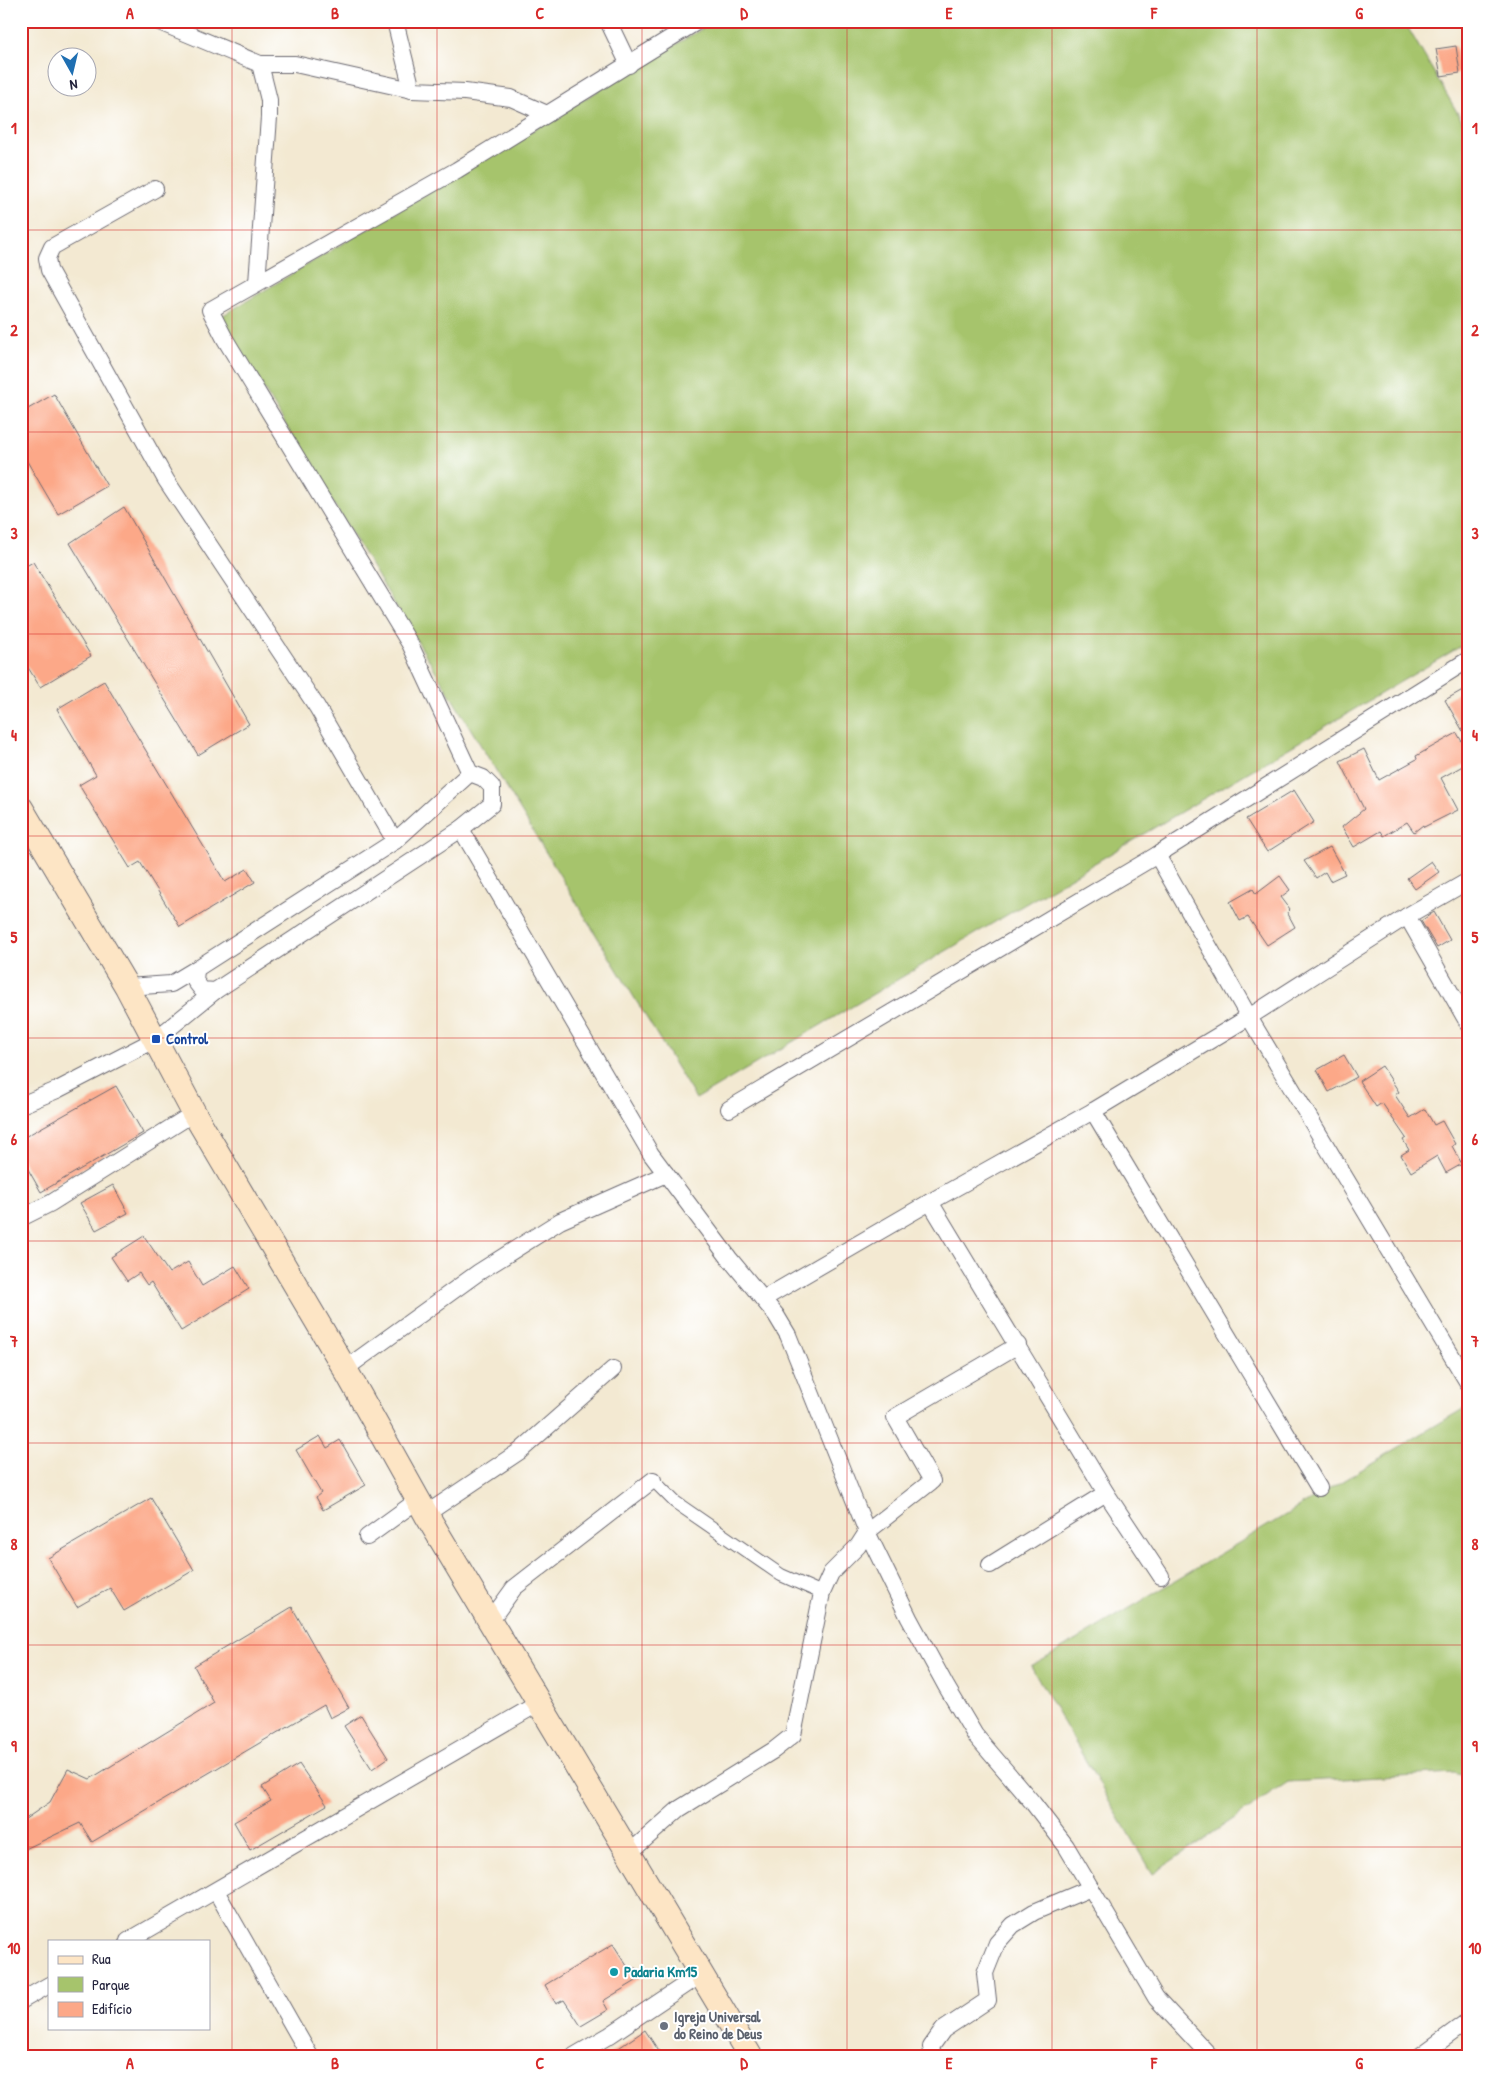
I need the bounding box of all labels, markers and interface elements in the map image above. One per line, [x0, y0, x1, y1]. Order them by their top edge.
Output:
text: A [126, 2, 134, 24]
text: B [331, 2, 339, 24]
text: C [536, 2, 545, 24]
text: D [740, 2, 748, 24]
text: E [945, 2, 953, 24]
text: F [1150, 2, 1158, 24]
text: G [1355, 2, 1363, 24]
north arrow [48, 48, 98, 98]
text: N [68, 75, 79, 95]
text: 1 [11, 117, 17, 139]
text: 1 [1472, 117, 1478, 139]
text: 2 [10, 319, 18, 341]
text: 2 [1471, 319, 1479, 341]
text: 3 [10, 522, 18, 544]
text: 3 [1471, 522, 1479, 544]
text: 4 [11, 724, 17, 746]
text: 4 [1472, 724, 1478, 746]
text: 5 [11, 926, 18, 948]
text: 5 [1472, 926, 1479, 948]
place label: Control [166, 1028, 209, 1049]
marker: Control [150, 1033, 162, 1045]
text: 6 [11, 1128, 18, 1150]
text: 6 [1472, 1128, 1479, 1150]
text: 7 [9, 1330, 18, 1352]
text: 7 [1470, 1330, 1479, 1352]
text: 8 [11, 1533, 18, 1555]
text: 8 [1472, 1533, 1479, 1555]
text: 9 [11, 1735, 17, 1757]
text: 9 [1472, 1735, 1478, 1757]
text: 10 [8, 1937, 20, 1959]
text: 10 [1469, 1937, 1481, 1959]
legend [48, 1940, 210, 2030]
text: Rua [92, 1948, 111, 1969]
place label: Padaria Km15 [624, 1961, 698, 1982]
marker: Padaria Km15 [608, 1966, 620, 1978]
text: Parque [92, 1974, 130, 1995]
text: Edifício [92, 1998, 132, 2019]
place label: Igreja Universal do Reino de Deus [674, 2006, 762, 2044]
marker: Igreja Universal do Reino de Deus [658, 2020, 670, 2032]
text: A [126, 2052, 134, 2074]
text: B [331, 2052, 339, 2074]
text: C [536, 2052, 545, 2074]
text: D [740, 2052, 748, 2074]
text: E [945, 2052, 953, 2074]
text: F [1150, 2052, 1158, 2074]
text: G [1355, 2052, 1363, 2074]

